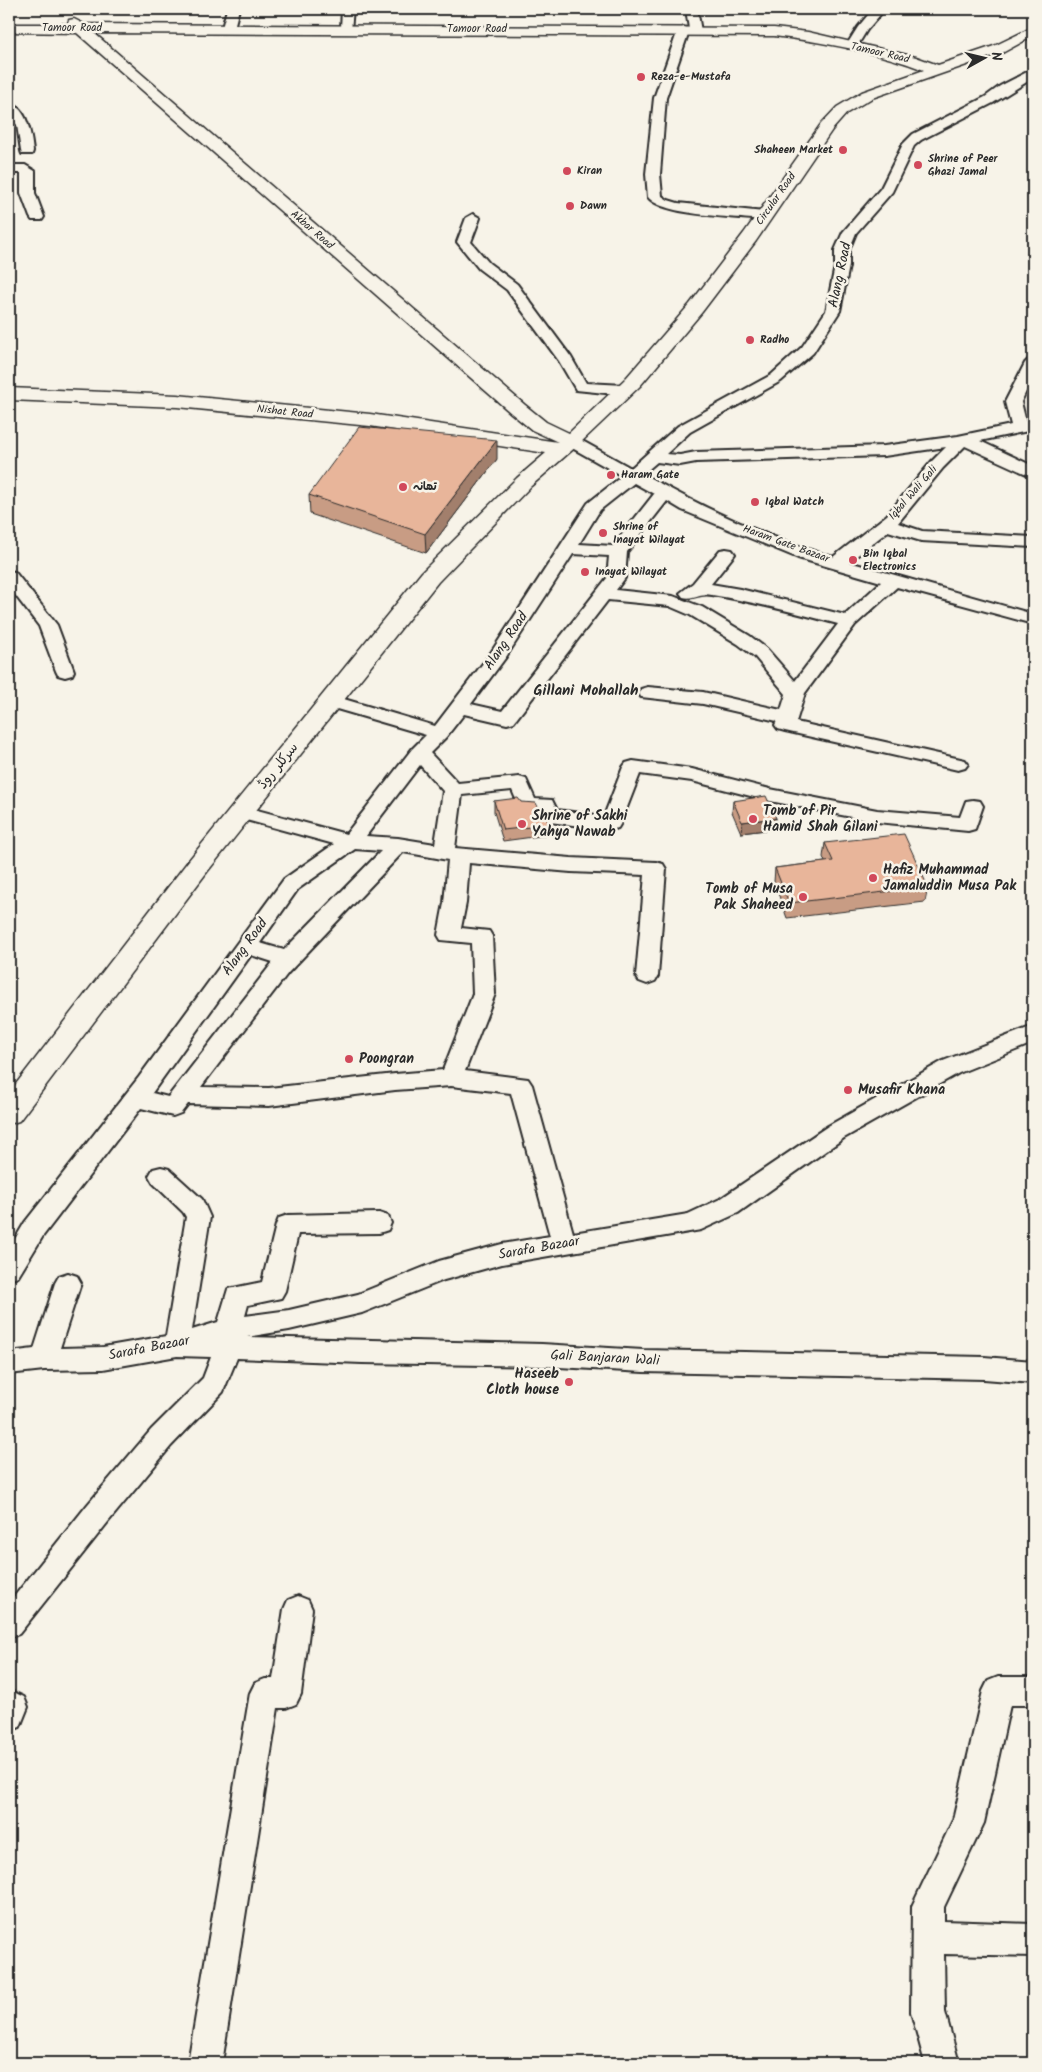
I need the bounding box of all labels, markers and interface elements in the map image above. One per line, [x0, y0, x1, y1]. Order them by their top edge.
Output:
street label: Tamoor Road [42, 19, 102, 37]
street label: Tamoor Road [447, 20, 507, 38]
north arrow [960, 32, 1010, 82]
street label: Tamoor Road [849, 37, 912, 69]
text: N [984, 50, 1007, 62]
place label: Reza-e-Mustafa [651, 68, 731, 86]
marker: Reza-e-Mustafa [635, 71, 647, 83]
place label: Shaheen Market [754, 141, 834, 159]
marker: Shaheen Market [837, 144, 849, 156]
place label: Shrine of Peer Ghazi Jamal [928, 150, 999, 181]
marker: Shrine of Peer Ghazi Jamal [912, 159, 924, 171]
place label: Kiran [577, 162, 602, 180]
marker: Kiran [561, 165, 573, 177]
street label: Circular Road [751, 168, 801, 229]
place label: Dawn [580, 197, 607, 215]
marker: Dawn [564, 200, 576, 212]
street label: Akbar Road [286, 206, 338, 254]
street label: Alang Road [822, 239, 858, 310]
place label: Radho [760, 331, 789, 349]
marker: Radho [744, 334, 756, 346]
street label: Nishat Road [256, 400, 315, 424]
street label: Iqbal Wali Gali [884, 461, 942, 524]
place label: Haram Gate [621, 466, 680, 484]
marker: Haram Gate [605, 469, 617, 481]
place label: تھانہ [413, 478, 438, 496]
marker: تھانہ [397, 481, 409, 493]
place label: Iqbal Watch [765, 493, 824, 511]
marker: Iqbal Watch [749, 496, 761, 508]
place label: Shrine of Inayat Wilayat [613, 518, 686, 549]
street label: Haram Gate Bazaar [740, 520, 833, 568]
marker: Shrine of Inayat Wilayat [597, 527, 609, 539]
place label: Bin Iqbal Electronics [863, 545, 917, 576]
marker: Bin Iqbal Electronics [847, 554, 859, 566]
place label: Inayat Wilayat [595, 563, 668, 581]
marker: Inayat Wilayat [579, 566, 591, 578]
street label: Alang Road [478, 607, 534, 675]
district label: Gillani Mohallah [534, 679, 638, 703]
street label: سرکلر روڈ [252, 738, 304, 794]
place label: Tomb of Pir Hamid Shah Gilani [763, 800, 878, 838]
place label: Shrine of Sakhi Yahya Nawab [532, 805, 628, 843]
marker: Tomb of Pir Hamid Shah Gilani [747, 813, 759, 825]
marker: Shrine of Sakhi Yahya Nawab [516, 818, 528, 830]
place label: Hafiz Muhammad Jamaluddin Musa Pak [883, 859, 1017, 897]
marker: Hafiz Muhammad Jamaluddin Musa Pak [867, 872, 879, 884]
place label: Tomb of Musa Pak Shaheed [705, 878, 793, 916]
marker: Tomb of Musa Pak Shaheed [797, 891, 809, 903]
street label: Alang Road [217, 913, 274, 980]
place label: Poongran [359, 1048, 414, 1070]
marker: Poongran [343, 1053, 355, 1065]
place label: Musafir Khana [858, 1079, 945, 1101]
marker: Musafir Khana [842, 1084, 854, 1096]
street label: Sarafa Bazaar [497, 1230, 583, 1266]
street label: Sarafa Bazaar [107, 1329, 193, 1367]
street label: Gali Banjaran Wali [550, 1344, 661, 1372]
place label: Haseeb Cloth house [486, 1363, 559, 1401]
marker: Haseeb Cloth house [563, 1376, 575, 1388]

